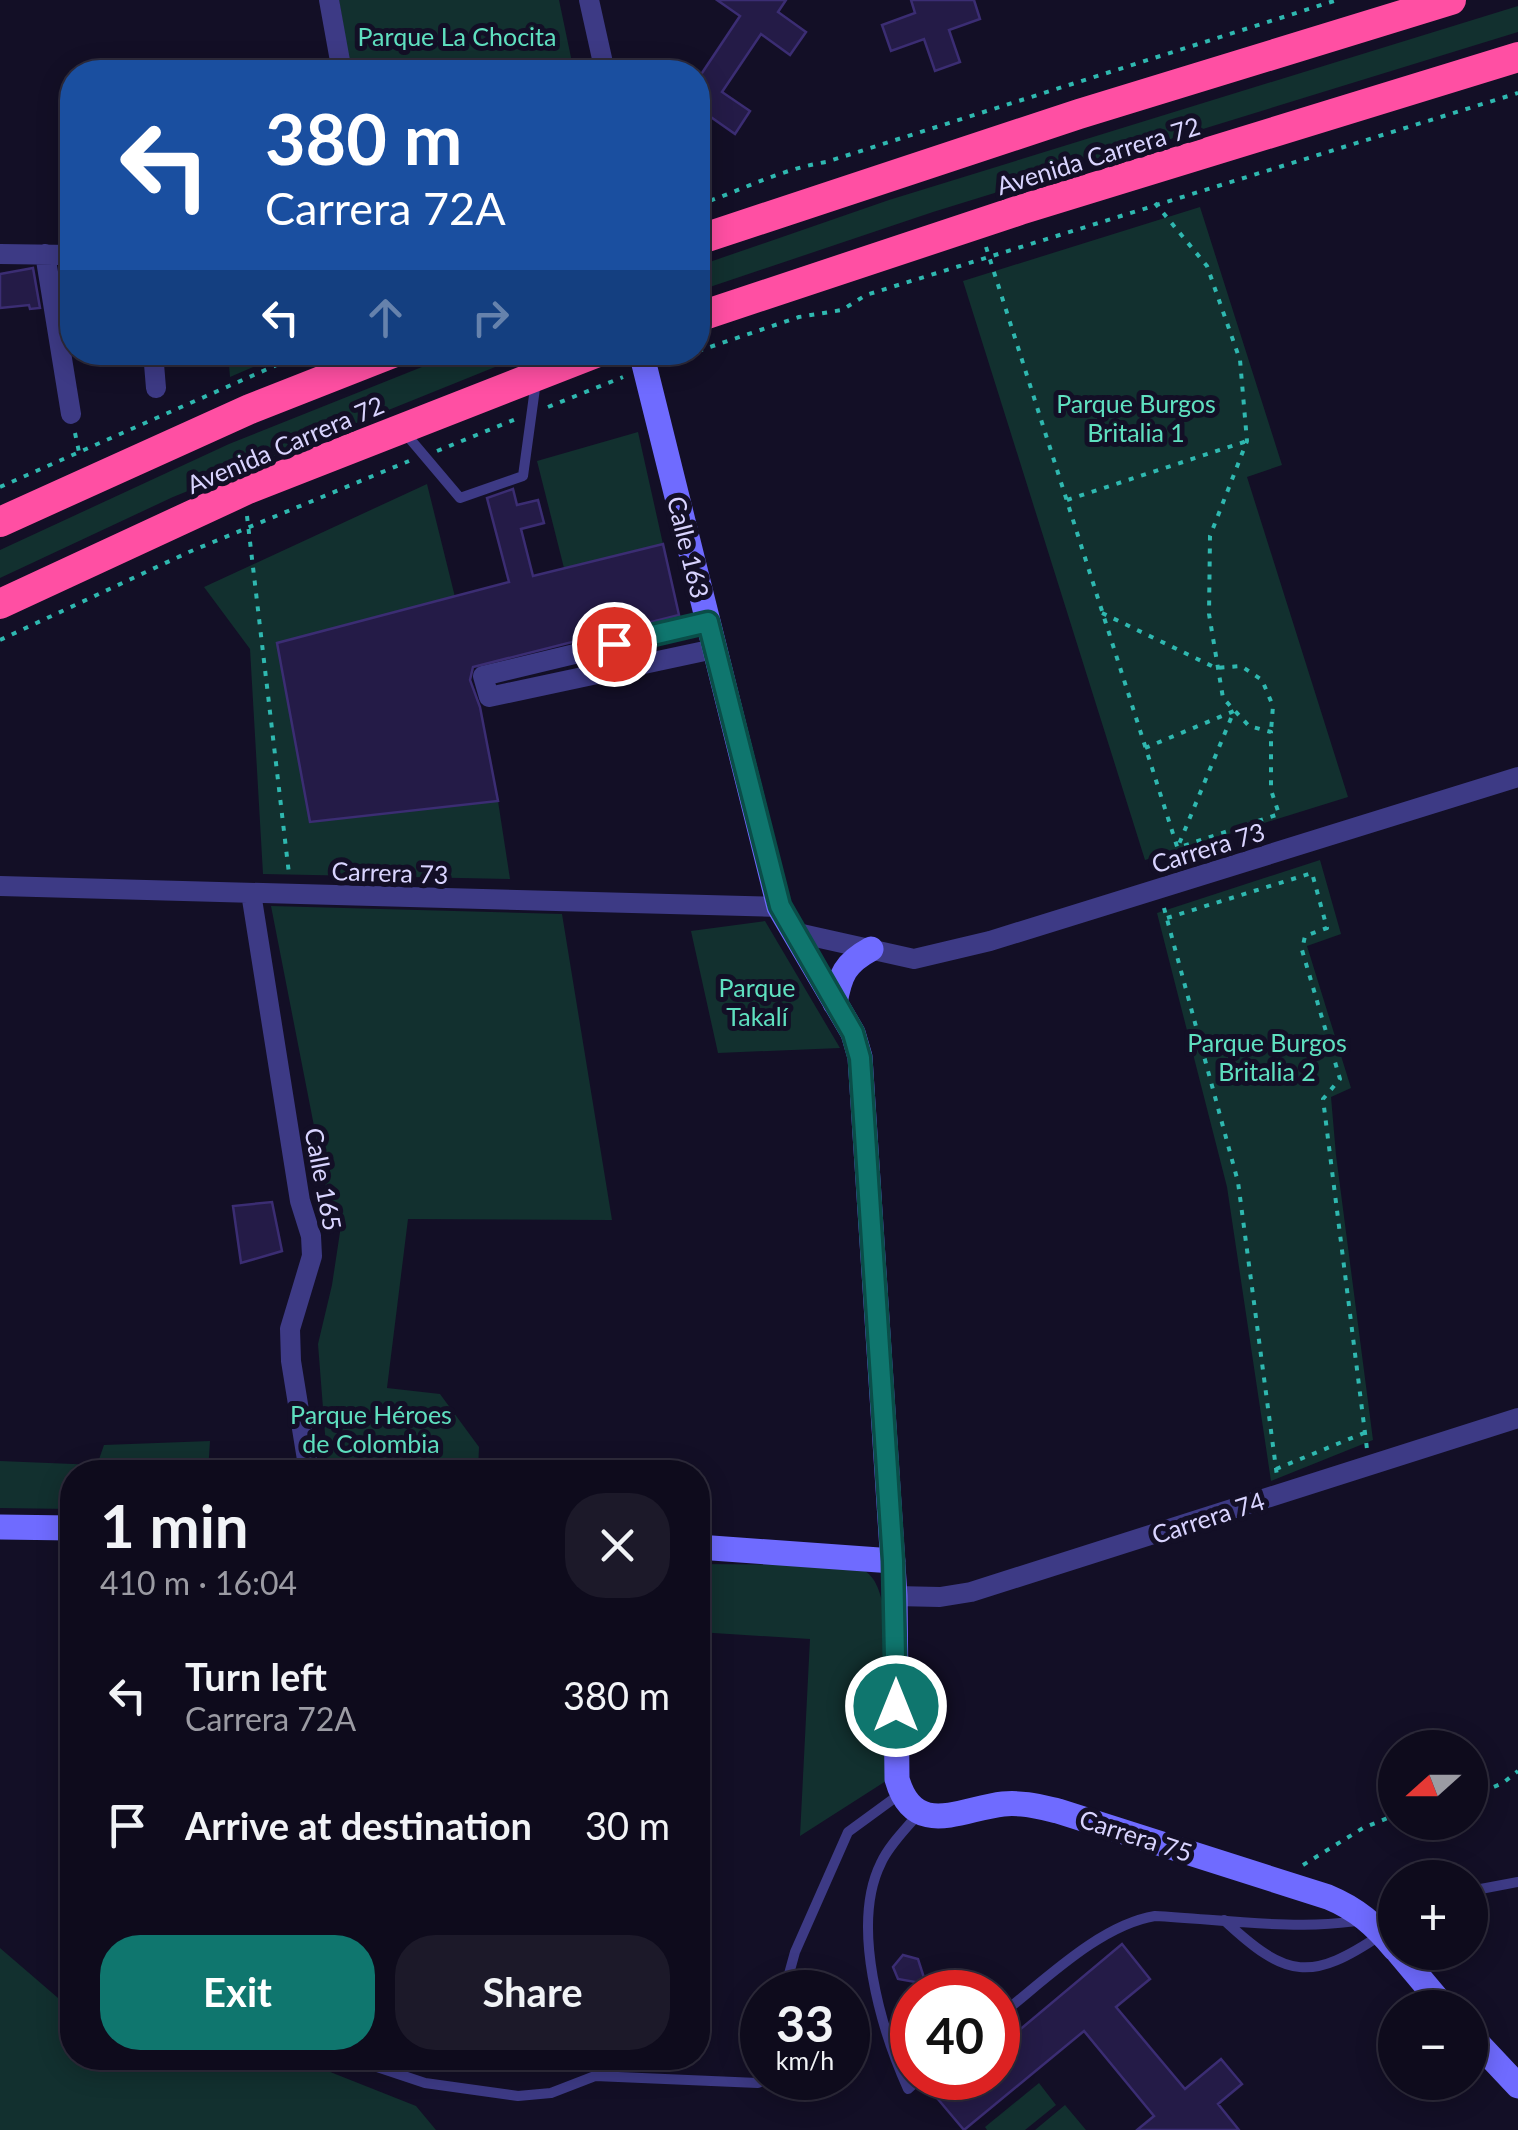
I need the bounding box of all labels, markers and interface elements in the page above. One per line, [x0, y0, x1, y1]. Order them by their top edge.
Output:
park label: Parque La Chocita [357, 21, 557, 51]
text: 380 m [265, 96, 462, 180]
icon: left [100, 100, 230, 230]
street label: Avenida Carrera 72 [993, 110, 1203, 200]
text: Carrera 72A [265, 181, 506, 235]
icon: left [253, 290, 308, 345]
icon: ahead [358, 290, 413, 345]
icon: right [463, 290, 518, 345]
park label: Parque Burgos Britalia 1 [1056, 388, 1216, 447]
street label: Avenida Carrera 72 [182, 389, 388, 499]
street label: Calle 163 [662, 493, 716, 601]
pin [572, 602, 657, 687]
icon: arrive [587, 617, 642, 672]
street label: Carrera 73 [1148, 816, 1268, 878]
street label: Carrera 73 [331, 855, 449, 889]
park label: Parque Takalí [719, 972, 795, 1031]
park label: Parque Burgos Britalia 2 [1187, 1027, 1347, 1086]
street label: Calle 165 [299, 1125, 349, 1233]
park label: Parque Héroes de Colombia [290, 1399, 452, 1458]
street label: Carrera 74 [1148, 1485, 1268, 1549]
text: 1 min [100, 1489, 249, 1561]
button: close [565, 1493, 670, 1598]
text: 410 m · 16:04 [100, 1563, 297, 1602]
text: Turn left [185, 1653, 327, 1699]
position arrow [844, 1654, 948, 1758]
icon: left [100, 1668, 155, 1723]
text: 380 m [563, 1672, 670, 1718]
text: Carrera 72A [185, 1699, 356, 1738]
north arrow [1378, 1730, 1488, 1840]
map controls [1378, 1730, 1488, 2100]
icon: arrive [100, 1798, 155, 1853]
text: Arrive at destination [185, 1802, 532, 1848]
text: 30 m [585, 1802, 670, 1848]
street label: Carrera 75 [1076, 1803, 1196, 1867]
button: + [1378, 1860, 1488, 1970]
button: Exit [100, 1935, 375, 2050]
button: Share [395, 1935, 670, 2050]
speed limit sign: 40 [890, 1970, 1020, 2100]
button: − [1378, 1990, 1488, 2100]
text: 33 [776, 1993, 834, 2053]
text: km/h [776, 2045, 834, 2075]

